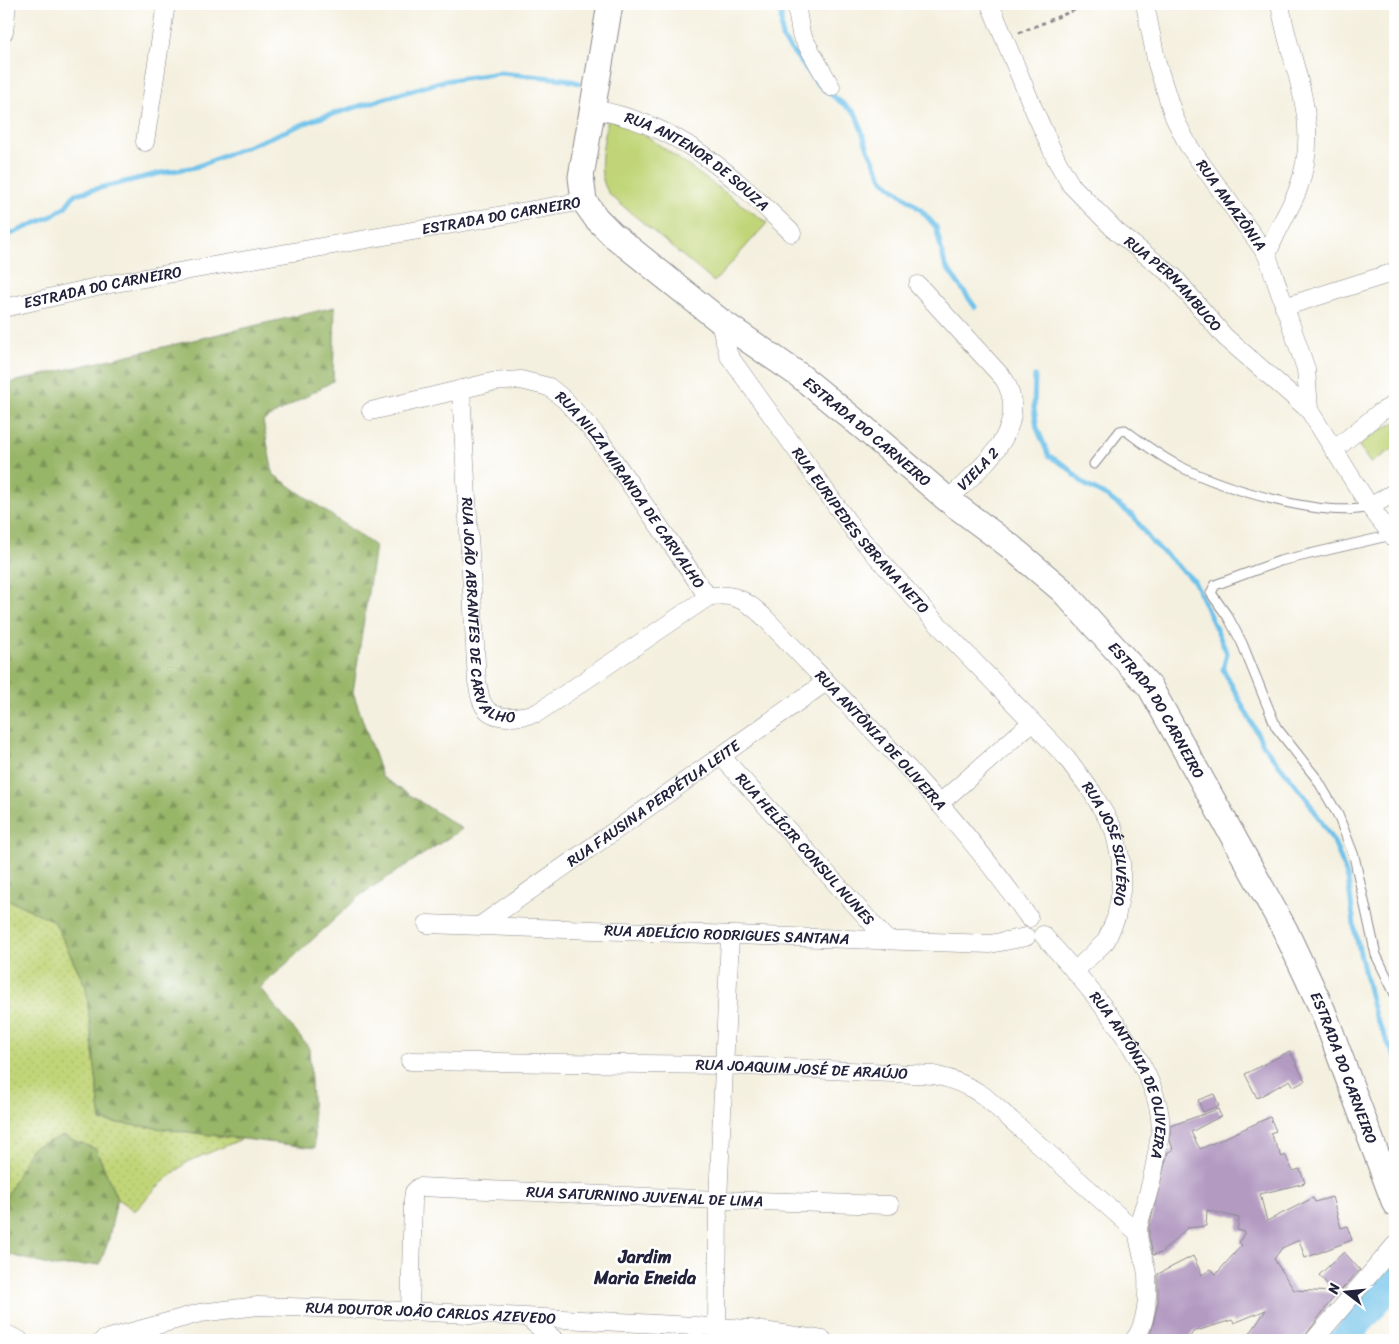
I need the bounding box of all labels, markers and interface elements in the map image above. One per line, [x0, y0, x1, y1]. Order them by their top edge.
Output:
street label: RUA ANTENOR DE SOUZA [621, 104, 775, 218]
street label: RUA AMAZÔNIA [1189, 154, 1273, 256]
street label: ESTRADA DO CARNEIRO [420, 189, 583, 242]
street label: RUA PERNAMBUCO [1118, 229, 1229, 338]
street label: ESTRADA DO CARNEIRO [21, 259, 184, 316]
street label: ESTRADA DO CARNEIRO [797, 370, 937, 494]
street label: RUA NILZA MIRANDA DE CARVALHO [550, 384, 712, 594]
street label: RUA EURIPEDES SBRANA NETO [785, 441, 936, 620]
street label: VIELA 2 [950, 441, 1006, 497]
street label: RUA JOÃO ABRANTES DE CARVALHO [454, 496, 516, 730]
street label: ESTRADA DO CARNEIRO [1102, 635, 1212, 784]
street label: RUA ANTÔNIA DE OLIVEIRA [808, 664, 953, 816]
street label: RUA FAUSINA PERPÉTUA LEITE [561, 732, 747, 874]
street label: RUA HELÍCIR CONSUL NUNES [729, 767, 881, 931]
street label: RUA JOSÉ SILVÉRIO [1075, 775, 1134, 909]
street label: RUA ADELÍCIO RODRIGUES SANTANA [604, 917, 850, 952]
street label: RUA ANTÔNIA DE OLIVEIRA [1083, 985, 1174, 1161]
street label: ESTRADA DO CARNEIRO [1303, 987, 1385, 1148]
street label: RUA JOAQUIM JOSÉ DE ARAÚJO [696, 1052, 909, 1087]
street label: RUA SATURNINO JUVENAL DE LIMA [526, 1179, 764, 1214]
district label: Jardim Maria Eneida [593, 1241, 697, 1294]
north arrow [1322, 1266, 1372, 1316]
text: N [1320, 1280, 1347, 1298]
street label: RUA DOUTOR JOÃO CARLOS AZEVEDO [305, 1295, 557, 1332]

